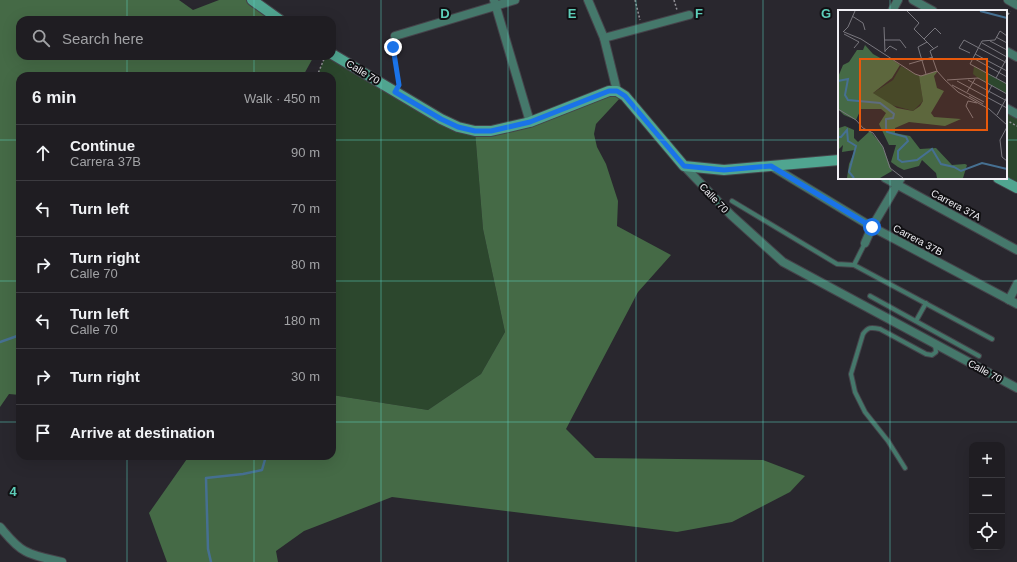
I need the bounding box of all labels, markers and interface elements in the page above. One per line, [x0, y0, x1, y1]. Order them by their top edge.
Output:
text: D [440, 6, 450, 21]
text: E [568, 6, 577, 21]
text: F [695, 6, 703, 21]
text: G [821, 6, 831, 21]
inset map [838, 10, 1007, 179]
search box [16, 16, 336, 60]
icon: search [30, 27, 52, 49]
text: Search here [62, 30, 144, 47]
route end [384, 38, 402, 56]
street label: Calle 70 [344, 58, 382, 86]
text: 6 min [32, 88, 76, 107]
text: Walk · 450 m [244, 91, 320, 106]
text: Continue [70, 137, 135, 154]
icon: ahead [32, 142, 54, 164]
text: 90 m [291, 145, 320, 160]
text: Carrera 37B [70, 154, 141, 169]
street label: Calle 70 [697, 181, 731, 215]
street label: Carrera 37A [929, 187, 983, 223]
icon: left [32, 198, 54, 220]
text: Turn left [70, 200, 129, 217]
text: 70 m [291, 201, 320, 216]
route start [863, 218, 881, 236]
street label: Carrera 37B [891, 222, 945, 258]
text: Turn right [70, 249, 140, 266]
icon: right [32, 254, 54, 276]
text: 80 m [291, 257, 320, 272]
text: Calle 70 [70, 266, 118, 281]
text: Turn left [70, 305, 129, 322]
icon: left [32, 310, 54, 332]
text: 180 m [284, 313, 320, 328]
text: Calle 70 [70, 322, 118, 337]
street label: Calle 70 [966, 358, 1004, 385]
icon: right [32, 366, 54, 388]
text: Turn right [70, 368, 140, 385]
text: 30 m [291, 369, 320, 384]
icon: arrive [32, 422, 54, 444]
text: Arrive at destination [70, 424, 215, 441]
map controls [969, 442, 1005, 550]
button: + [969, 442, 1005, 478]
button: − [969, 478, 1005, 514]
text: 4 [9, 484, 17, 499]
button: locate [969, 514, 1005, 550]

